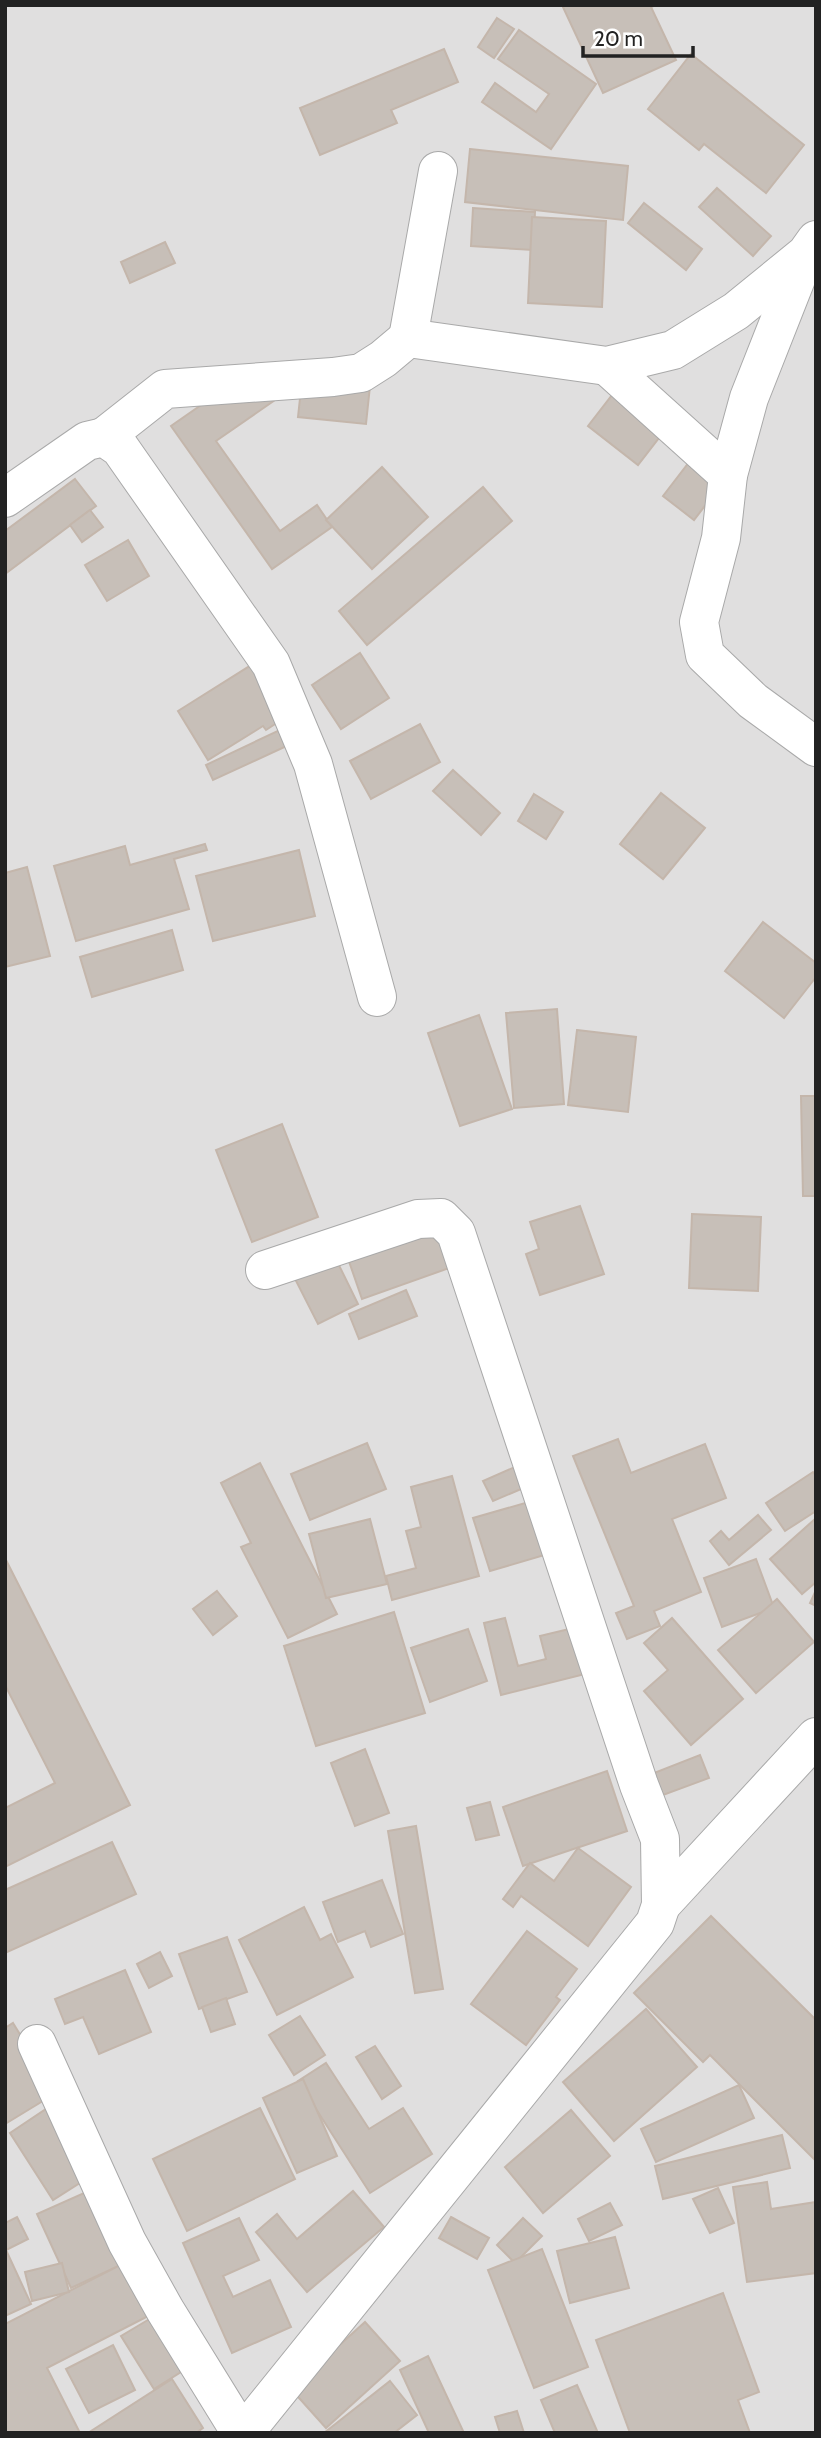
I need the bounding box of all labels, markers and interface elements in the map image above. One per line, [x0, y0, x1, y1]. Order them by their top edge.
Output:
scale bar [583, 14, 693, 58]
text: 20 m [594, 26, 643, 51]

